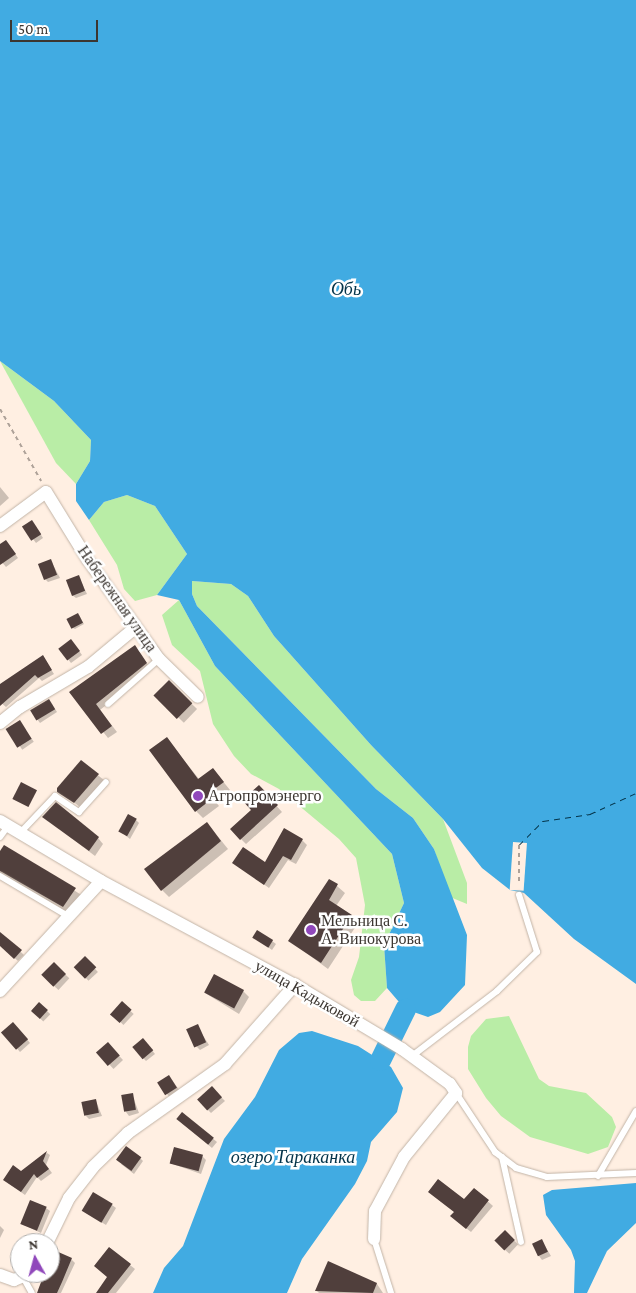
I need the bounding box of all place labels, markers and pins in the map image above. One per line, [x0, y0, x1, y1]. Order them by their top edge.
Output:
place label: Агропромэнерго [208, 786, 321, 806]
marker: Агропромэнерго [192, 790, 204, 802]
place label: Мельница С. А. Винокурова [321, 911, 421, 949]
marker: Мельница С. А. Винокурова [305, 924, 317, 936]

